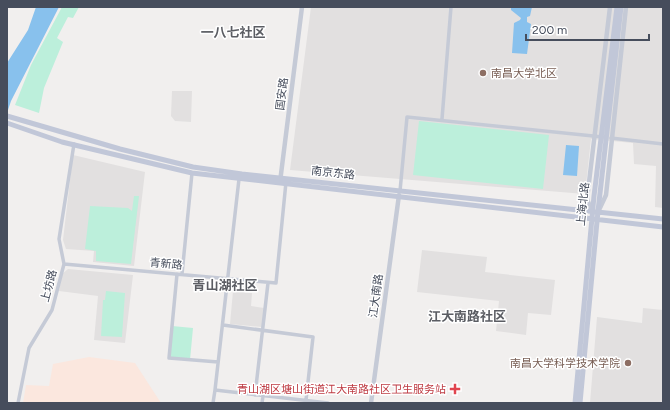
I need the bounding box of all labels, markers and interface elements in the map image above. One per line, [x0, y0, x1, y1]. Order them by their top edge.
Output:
scale bar [526, 16, 649, 42]
text: 200 m [532, 23, 567, 37]
district label: 一八七社区 [200, 25, 266, 40]
place label: 南昌大学北区 [491, 67, 557, 80]
marker: 南昌大学北区 [478, 68, 488, 78]
street label: 国安路 [274, 77, 290, 111]
street label: 南京东路 [310, 164, 356, 182]
street label: 上海北路 [574, 181, 592, 227]
street label: 青新路 [149, 256, 183, 272]
street label: 上坊路 [38, 268, 60, 304]
street label: 江大南路 [367, 273, 385, 319]
district label: 青山湖社区 [192, 278, 258, 293]
district label: 江大南路社区 [428, 309, 506, 324]
place label: 南昌大学科学技术学院 [510, 357, 620, 370]
marker: 南昌大学科学技术学院 [623, 358, 633, 368]
place label: 青山湖区塘山街道江大南路社区卫生服务站 [237, 383, 446, 396]
marker: 青山湖区塘山街道江大南路社区卫生服务站 [449, 383, 461, 395]

